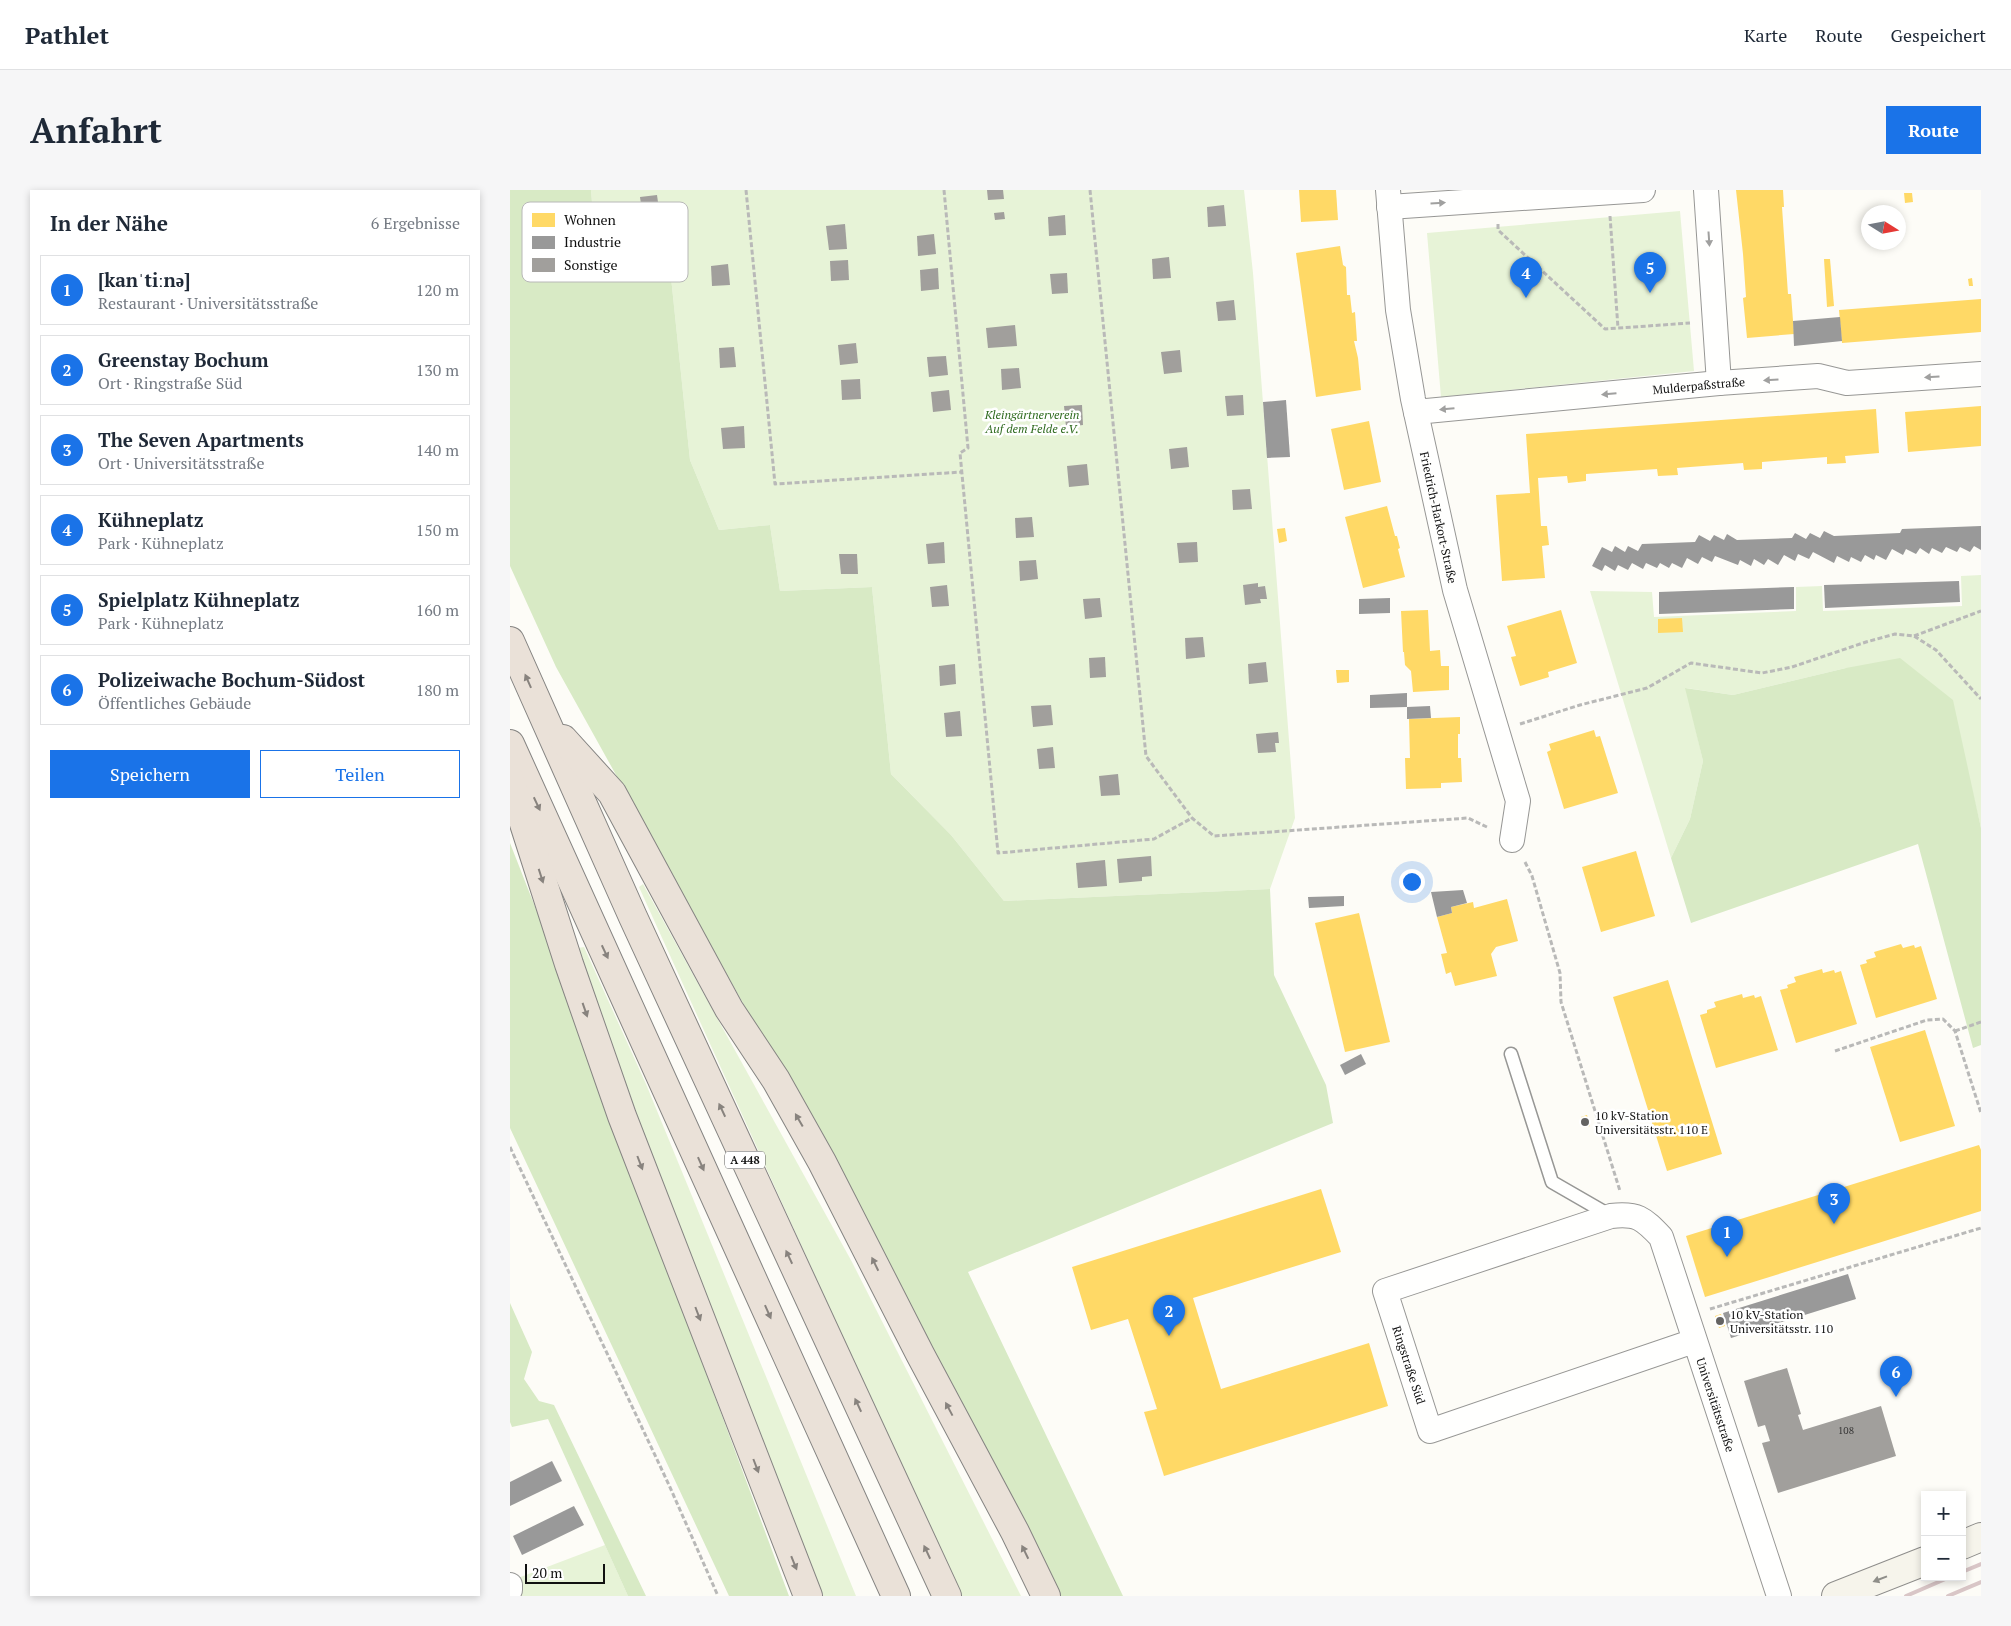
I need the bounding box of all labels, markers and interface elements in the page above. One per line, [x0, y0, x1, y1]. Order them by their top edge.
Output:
text: Pathlet [25, 19, 109, 51]
text: Karte [1744, 23, 1787, 47]
text: Route [1815, 23, 1863, 47]
text: Gespeichert [1891, 23, 1986, 47]
button: Route [1886, 106, 1981, 154]
text: Anfahrt [30, 107, 162, 153]
one-way arrow [1430, 199, 1446, 207]
legend [522, 202, 688, 282]
north arrow [1861, 205, 1906, 250]
text: In der Nähe [50, 209, 168, 237]
text: Wohnen [564, 210, 616, 229]
text: 6 Ergebnisse [371, 212, 460, 234]
one-way arrow [1706, 231, 1714, 247]
text: Industrie [564, 232, 621, 251]
pin: 5 [1634, 252, 1666, 293]
text: Sonstige [564, 255, 617, 274]
pin: 4 [1510, 257, 1542, 298]
text: [kanˈtiːnə] [98, 267, 190, 292]
text: 1 [62, 279, 72, 301]
text: 120 m [416, 279, 459, 301]
text: Restaurant · Universitätsstraße [98, 292, 318, 314]
text: Greenstay Bochum [98, 347, 269, 372]
text: 2 [62, 359, 72, 381]
text: 130 m [416, 359, 459, 381]
text: Ort · Ringstraße Süd [98, 372, 242, 394]
one-way arrow [1924, 373, 1940, 381]
street label: Mulderpaßstraße [1652, 374, 1745, 397]
one-way arrow [1763, 376, 1779, 384]
one-way arrow [1601, 390, 1617, 398]
one-way arrow [1439, 405, 1455, 413]
park label: Kleingärtnerverein Auf dem Felde e.V. [984, 407, 1079, 436]
text: The Seven Apartments [98, 427, 304, 452]
text: 3 [62, 439, 72, 461]
text: 140 m [416, 439, 459, 461]
street label: Friedrich-Harkort-Straße [1417, 450, 1461, 585]
text: Ort · Universitätsstraße [98, 452, 265, 474]
text: Kühneplatz [98, 507, 204, 532]
text: 4 [62, 519, 72, 541]
text: 150 m [416, 519, 459, 541]
text: Park · Kühneplatz [98, 532, 224, 554]
text: Spielplatz Kühneplatz [98, 587, 300, 612]
text: 5 [62, 599, 72, 621]
text: 160 m [416, 599, 459, 621]
text: Park · Kühneplatz [98, 612, 224, 634]
text: Polizeiwache Bochum-Südost [98, 667, 365, 692]
one-way arrow [524, 674, 532, 688]
text: 6 [62, 679, 72, 701]
text: 180 m [416, 679, 459, 701]
text: Öffentliches Gebäude [98, 692, 251, 714]
button: Speichern [50, 750, 250, 798]
button: Teilen [260, 750, 460, 798]
one-way arrow [533, 797, 542, 812]
one-way arrow [537, 869, 545, 884]
your location [1399, 869, 1425, 895]
one-way arrow [601, 945, 609, 959]
one-way arrow [582, 1002, 589, 1017]
one-way arrow [717, 1103, 725, 1117]
place label: 10 kV-Station Universitätsstr. 110 E [1595, 1108, 1708, 1137]
one-way arrow [794, 1114, 803, 1127]
marker: 10 kV-Station Universitätsstr. 110 E [1579, 1116, 1591, 1128]
road number: A 448 [725, 1152, 765, 1168]
one-way arrow [637, 1155, 644, 1170]
one-way arrow [698, 1157, 706, 1171]
pin: 3 [1818, 1183, 1850, 1224]
pin: 1 [1711, 1216, 1743, 1257]
one-way arrow [785, 1250, 793, 1264]
one-way arrow [871, 1256, 879, 1271]
pin: 2 [1153, 1295, 1185, 1336]
one-way arrow [764, 1305, 772, 1319]
one-way arrow [694, 1307, 702, 1322]
place label: 10 kV-Station Universitätsstr. 110 [1730, 1307, 1833, 1336]
marker: 10 kV-Station Universitätsstr. 110 [1714, 1315, 1726, 1327]
street label: Ringstraße Süd [1389, 1324, 1429, 1406]
street label: Universitätsstraße [1694, 1356, 1739, 1454]
pin: 6 [1880, 1356, 1912, 1397]
one-way arrow [854, 1397, 862, 1412]
one-way arrow [945, 1401, 953, 1416]
house number: 108 [1838, 1424, 1854, 1437]
one-way arrow [752, 1459, 760, 1474]
map controls [1921, 1491, 1966, 1581]
button: + [1921, 1491, 1966, 1536]
button: − [1921, 1536, 1966, 1581]
one-way arrow [922, 1545, 930, 1559]
one-way arrow [1021, 1545, 1029, 1559]
one-way arrow [790, 1556, 798, 1571]
scale bar [525, 1561, 605, 1584]
text: 20 m [532, 1563, 562, 1582]
one-way arrow [1873, 1575, 1888, 1583]

